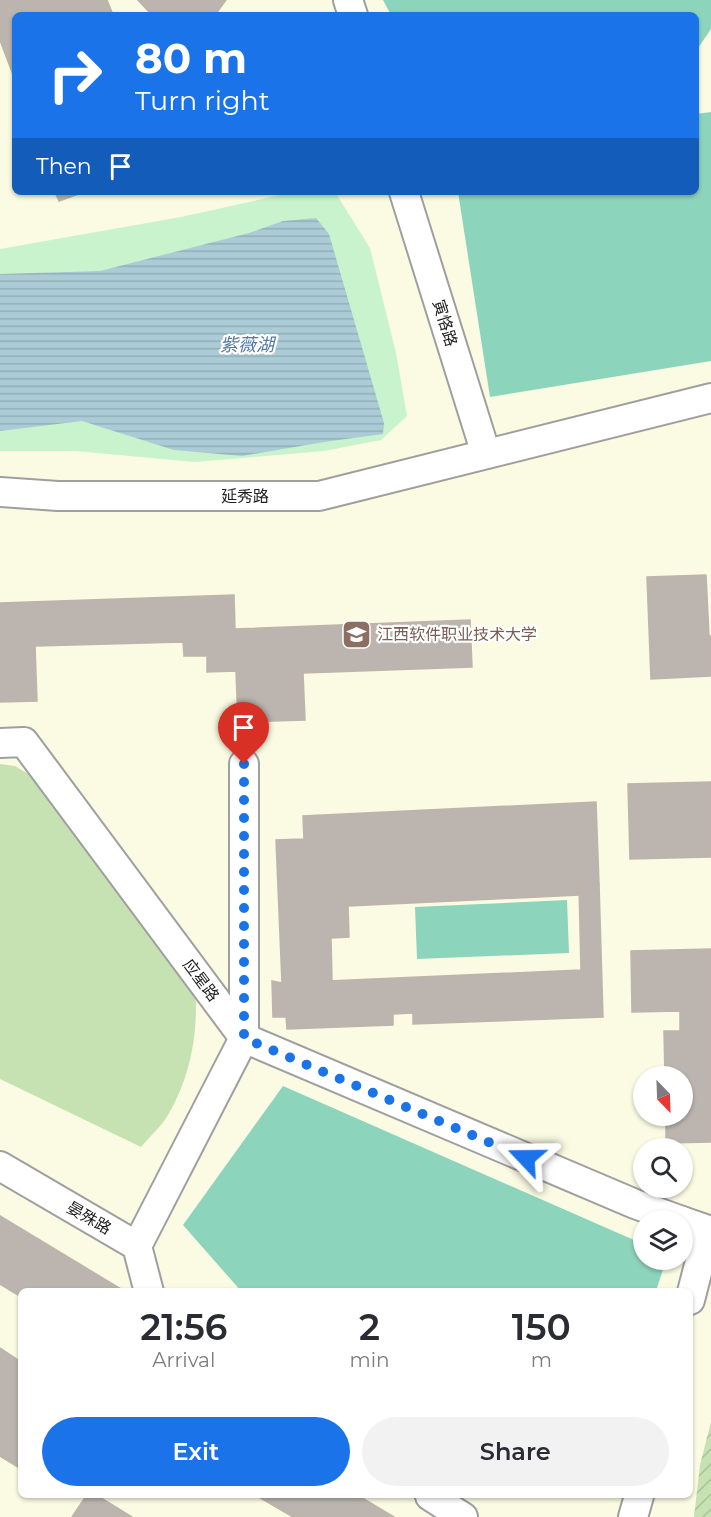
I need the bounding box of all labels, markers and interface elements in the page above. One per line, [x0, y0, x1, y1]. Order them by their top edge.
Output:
text: 80 m [135, 32, 247, 84]
icon: right [36, 36, 114, 114]
text: Turn right [135, 84, 270, 117]
icon: arrive [104, 150, 137, 183]
text: Then [36, 153, 92, 180]
street label: 寅恪路 [429, 297, 461, 349]
water label: 紫薇湖 [220, 334, 277, 356]
street label: 延秀路 [221, 487, 269, 506]
school or university icon: 江西软件职业技术大学 [340, 618, 372, 650]
place label: 江西软件职业技术大学 [377, 625, 537, 644]
pin [218, 702, 269, 764]
icon: arrive [227, 711, 260, 744]
street label: 应星路 [179, 955, 223, 1005]
north arrow [633, 1066, 693, 1126]
map controls [633, 1066, 693, 1270]
position arrow [494, 1126, 558, 1190]
button: search [633, 1138, 693, 1198]
street label: 晏殊路 [63, 1198, 115, 1238]
button: layers [633, 1210, 693, 1270]
text: 21:56 [140, 1305, 227, 1349]
text: 2 [359, 1305, 380, 1349]
text: 150 [512, 1305, 571, 1349]
text: Arrival [152, 1348, 215, 1372]
text: min [349, 1348, 390, 1372]
text: m [531, 1348, 552, 1372]
button: Exit [42, 1417, 350, 1486]
button: Share [362, 1417, 669, 1486]

